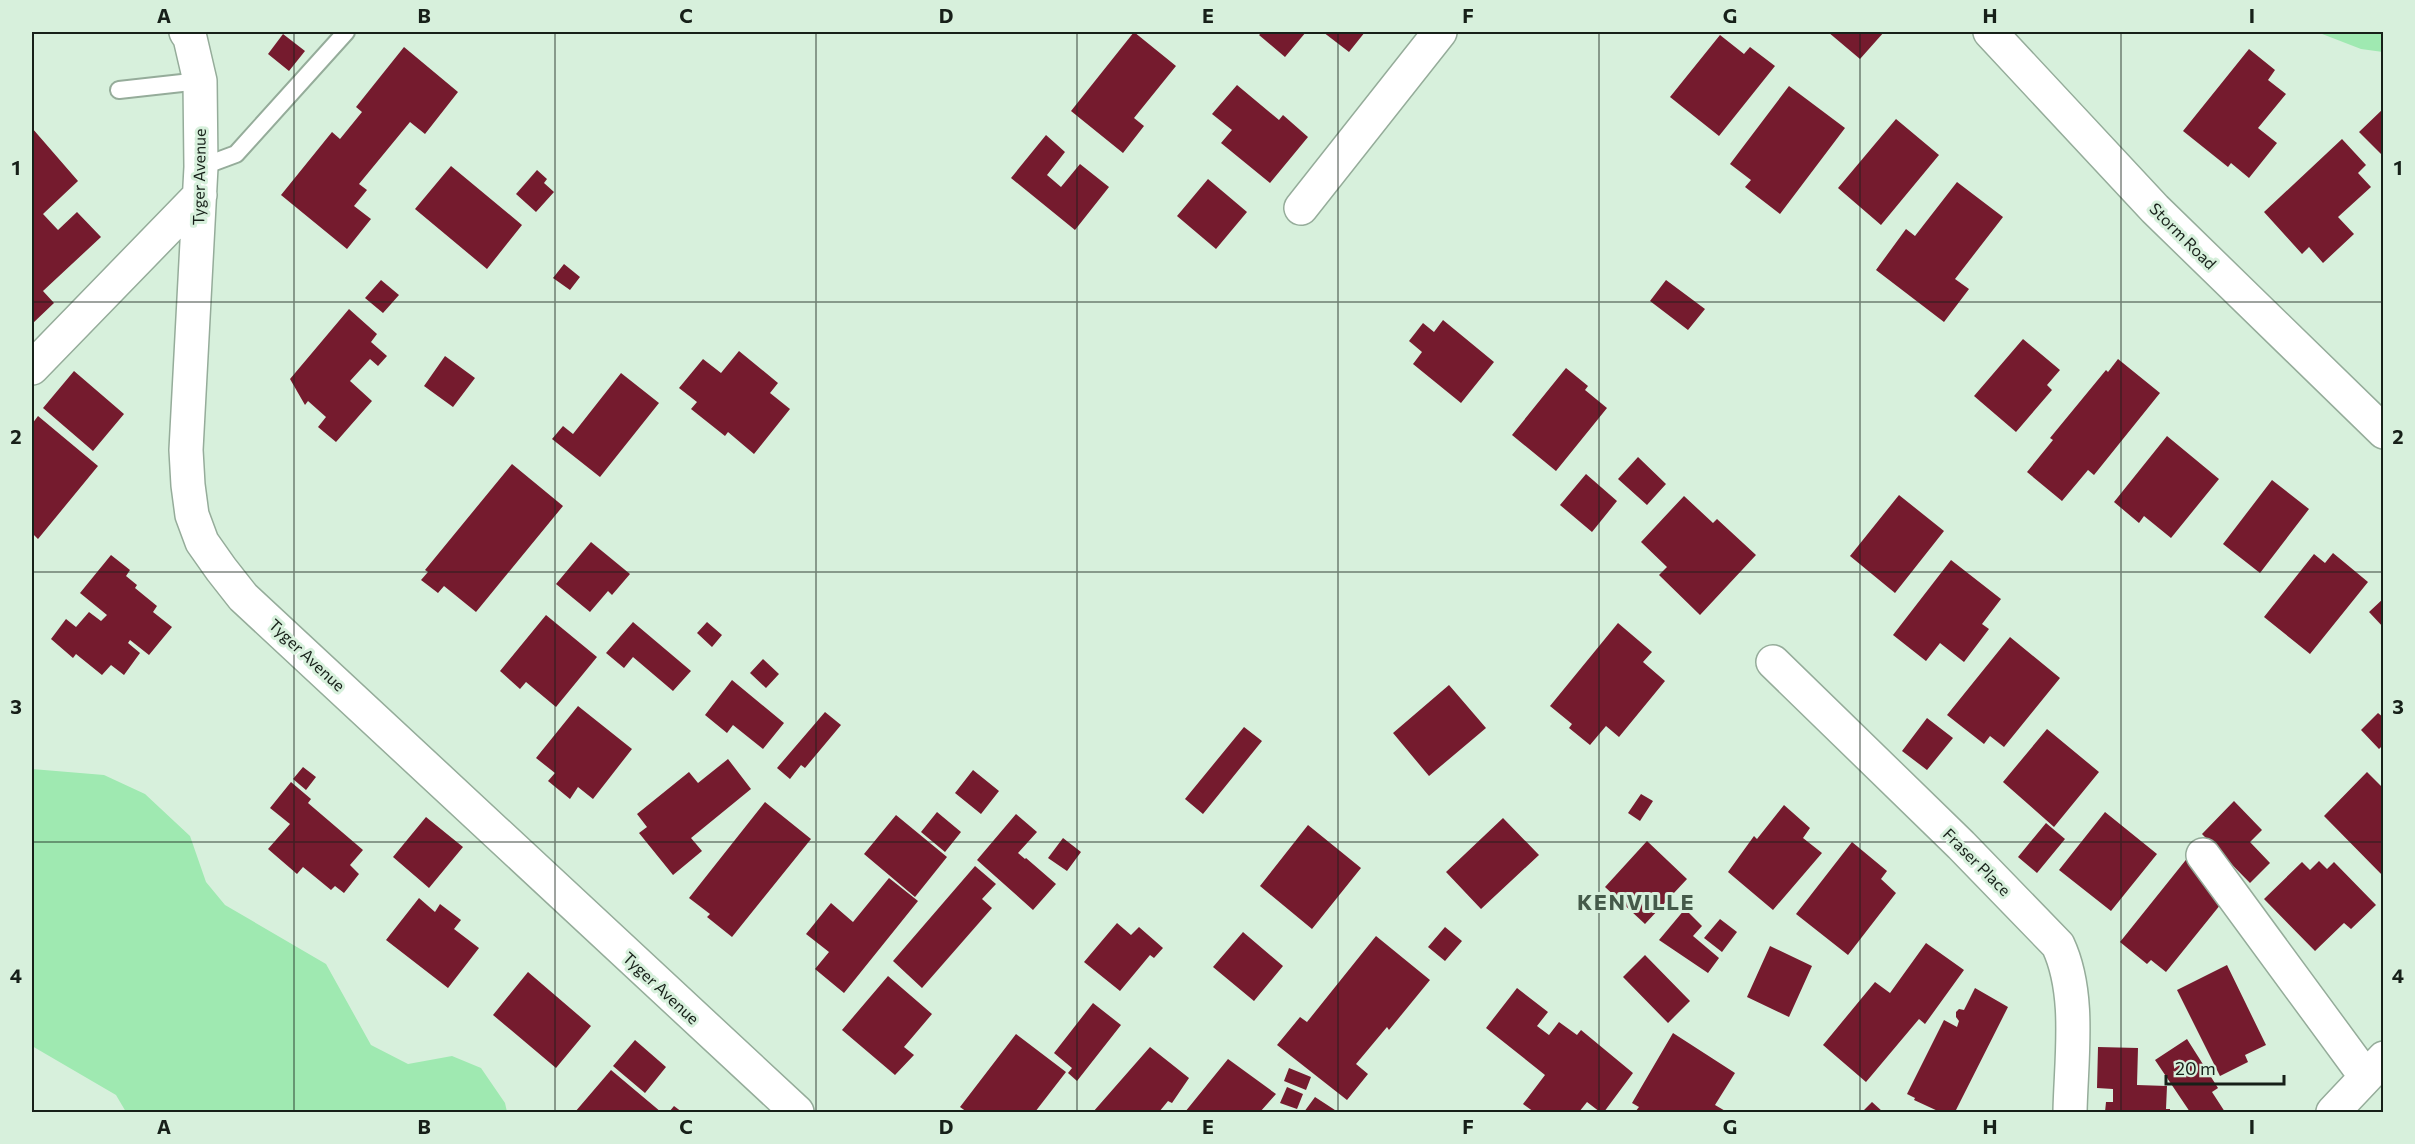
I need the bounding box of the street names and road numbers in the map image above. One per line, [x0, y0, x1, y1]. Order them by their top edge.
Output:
street label: Tyger Avenue [188, 128, 209, 226]
street label: Storm Road [2146, 199, 2220, 273]
street label: Tyger Avenue [265, 615, 349, 695]
street label: Fraser Place [1940, 824, 2015, 899]
street label: Tyger Avenue [619, 948, 703, 1028]

